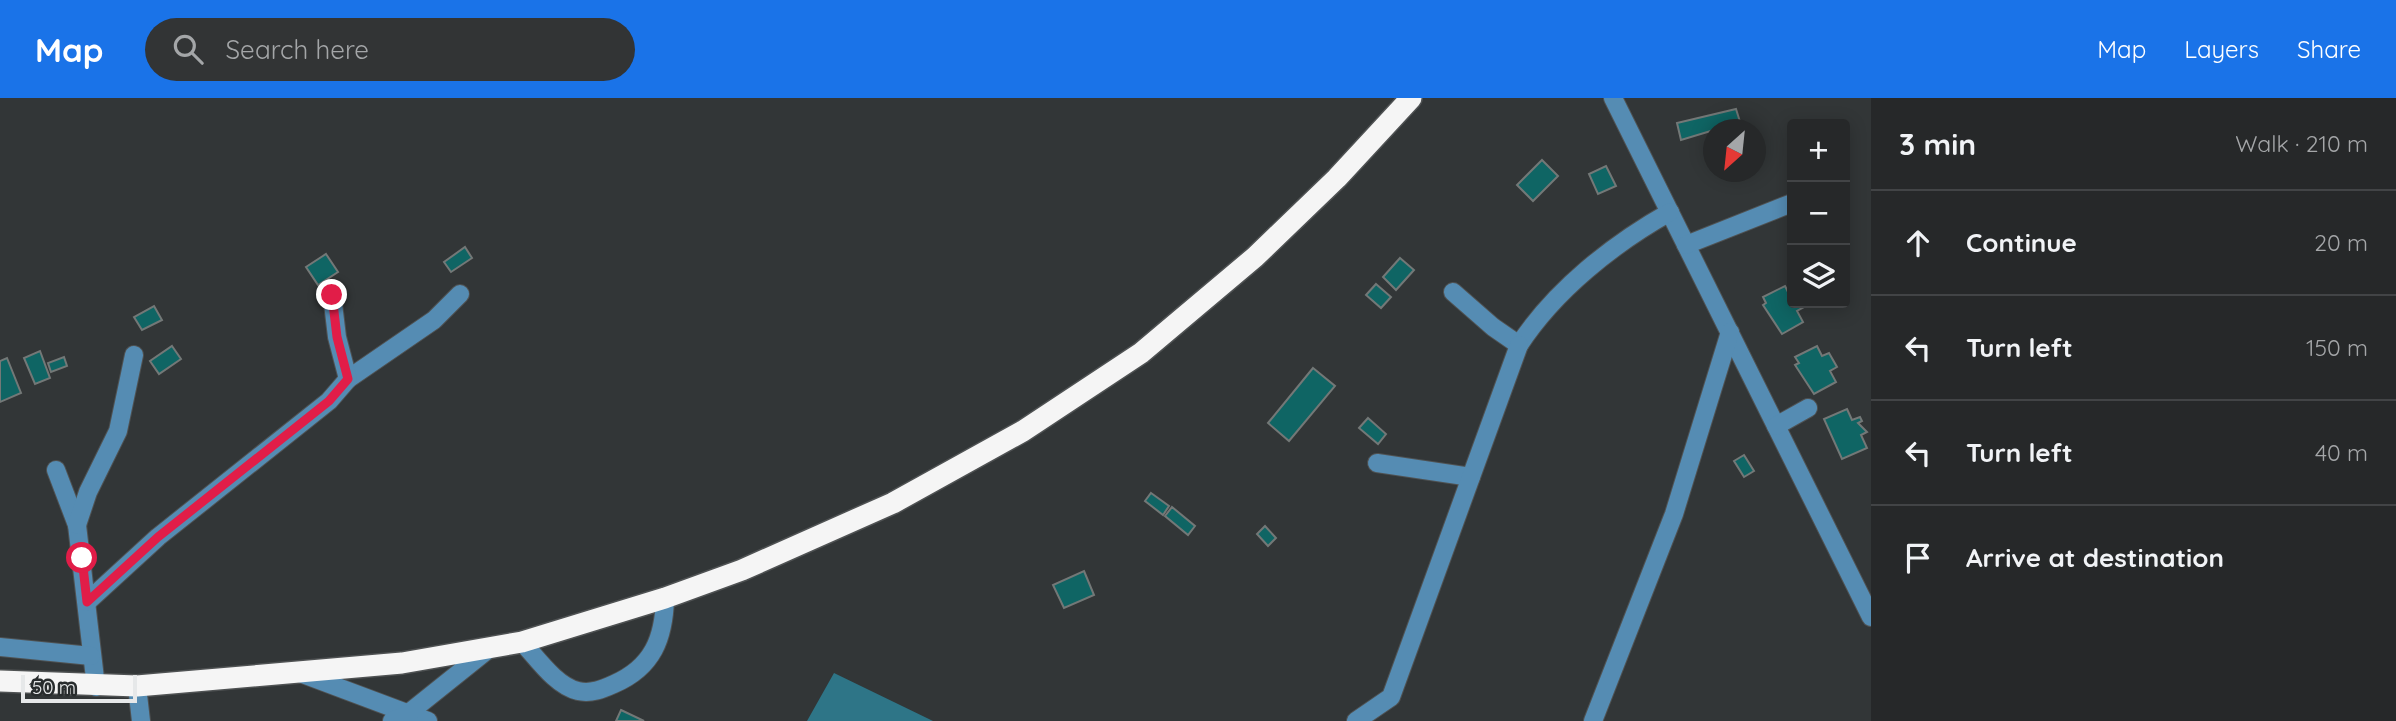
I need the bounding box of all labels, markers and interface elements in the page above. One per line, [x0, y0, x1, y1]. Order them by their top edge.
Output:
search box [145, 18, 635, 81]
text: Map [35, 29, 103, 70]
icon: search [169, 30, 207, 68]
text: Search here [225, 33, 369, 66]
text: Map [2097, 34, 2146, 64]
text: Layers [2184, 34, 2259, 64]
text: Share [2297, 34, 2361, 64]
north arrow [1703, 119, 1766, 182]
map controls [1787, 119, 1850, 308]
button: + [1787, 119, 1850, 182]
text: 3 min [1899, 125, 1976, 163]
text: Walk · 210 m [2235, 129, 2368, 158]
button: − [1787, 182, 1850, 245]
icon: ahead [1899, 224, 1937, 262]
text: Continue [1966, 226, 2077, 259]
text: 20 m [2314, 228, 2368, 257]
button: layers [1787, 245, 1850, 308]
route end [316, 279, 347, 310]
icon: left [1899, 329, 1937, 367]
text: Turn left [1966, 331, 2073, 364]
text: 150 m [2306, 333, 2368, 362]
icon: left [1899, 434, 1937, 472]
text: Turn left [1966, 436, 2073, 469]
text: 40 m [2315, 438, 2368, 467]
icon: arrive [1899, 539, 1937, 577]
text: Arrive at destination [1966, 541, 2224, 574]
route start [66, 542, 97, 573]
scale bar [21, 672, 136, 704]
text: 50 m [32, 675, 76, 699]

